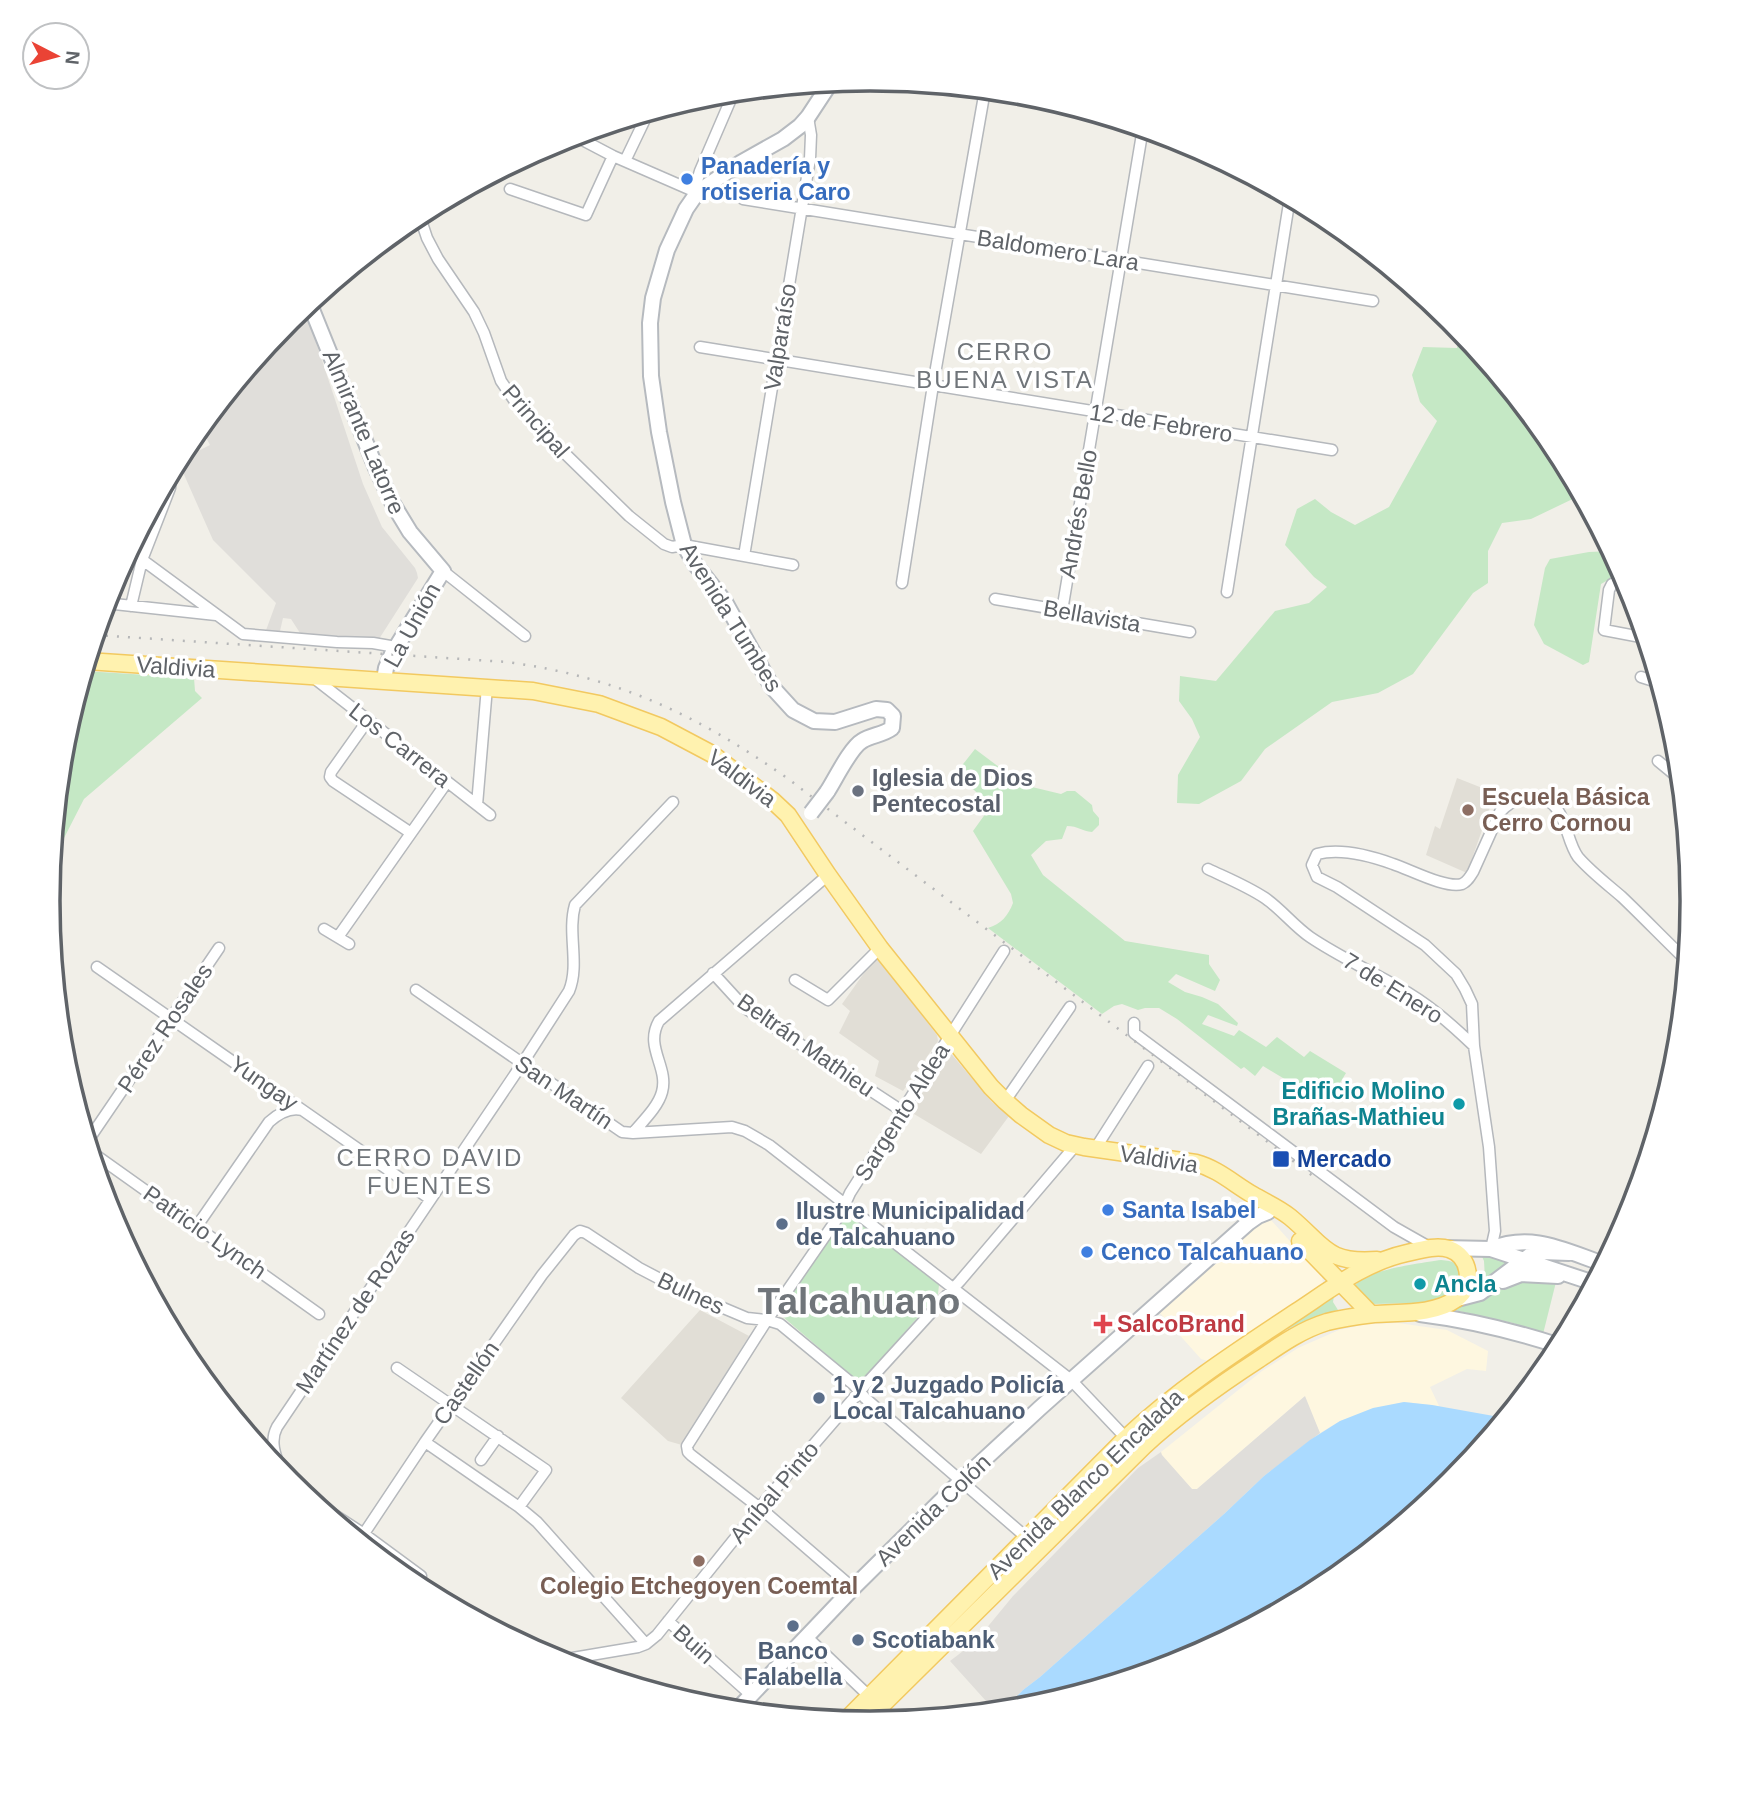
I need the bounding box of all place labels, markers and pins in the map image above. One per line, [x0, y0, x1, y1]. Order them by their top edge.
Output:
place label: Panadería y rotiseria Caro [701, 153, 851, 205]
marker: Panadería y rotiseria Caro [679, 171, 695, 187]
place label: Iglesia de Dios Pentecostal [872, 765, 1033, 817]
marker: Iglesia de Dios Pentecostal [850, 783, 866, 799]
place label: Escuela Básica Cerro Cornou [1482, 784, 1650, 836]
marker: Escuela Básica Cerro Cornou [1460, 802, 1476, 818]
place label: Edificio Molino Brañas-Mathieu [1272, 1078, 1445, 1130]
marker: Edificio Molino Brañas-Mathieu [1451, 1096, 1467, 1112]
place label: Mercado [1297, 1146, 1392, 1172]
marker: Mercado [1271, 1149, 1291, 1169]
place label: Santa Isabel [1122, 1197, 1256, 1223]
place label: Ilustre Municipalidad de Talcahuano [796, 1198, 1025, 1250]
marker: Santa Isabel [1100, 1202, 1116, 1218]
marker: Ilustre Municipalidad de Talcahuano [774, 1216, 790, 1232]
place label: Cenco Talcahuano [1101, 1239, 1304, 1265]
marker: Cenco Talcahuano [1079, 1244, 1095, 1260]
place label: Ancla [1434, 1271, 1497, 1297]
marker: Ancla [1412, 1276, 1428, 1292]
place label: SalcoBrand [1117, 1311, 1245, 1337]
marker: SalcoBrand [1095, 1316, 1111, 1332]
place label: 1 y 2 Juzgado Policía Local Talcahuano [833, 1372, 1065, 1424]
marker: 1 y 2 Juzgado Policía Local Talcahuano [811, 1390, 827, 1406]
marker: Colegio Etchegoyen Coemtal [691, 1553, 707, 1569]
place label: Colegio Etchegoyen Coemtal [540, 1573, 858, 1599]
marker: Banco Falabella [785, 1618, 801, 1634]
place label: Scotiabank [872, 1627, 995, 1653]
marker: Scotiabank [850, 1632, 866, 1648]
place label: Banco Falabella [744, 1638, 842, 1690]

